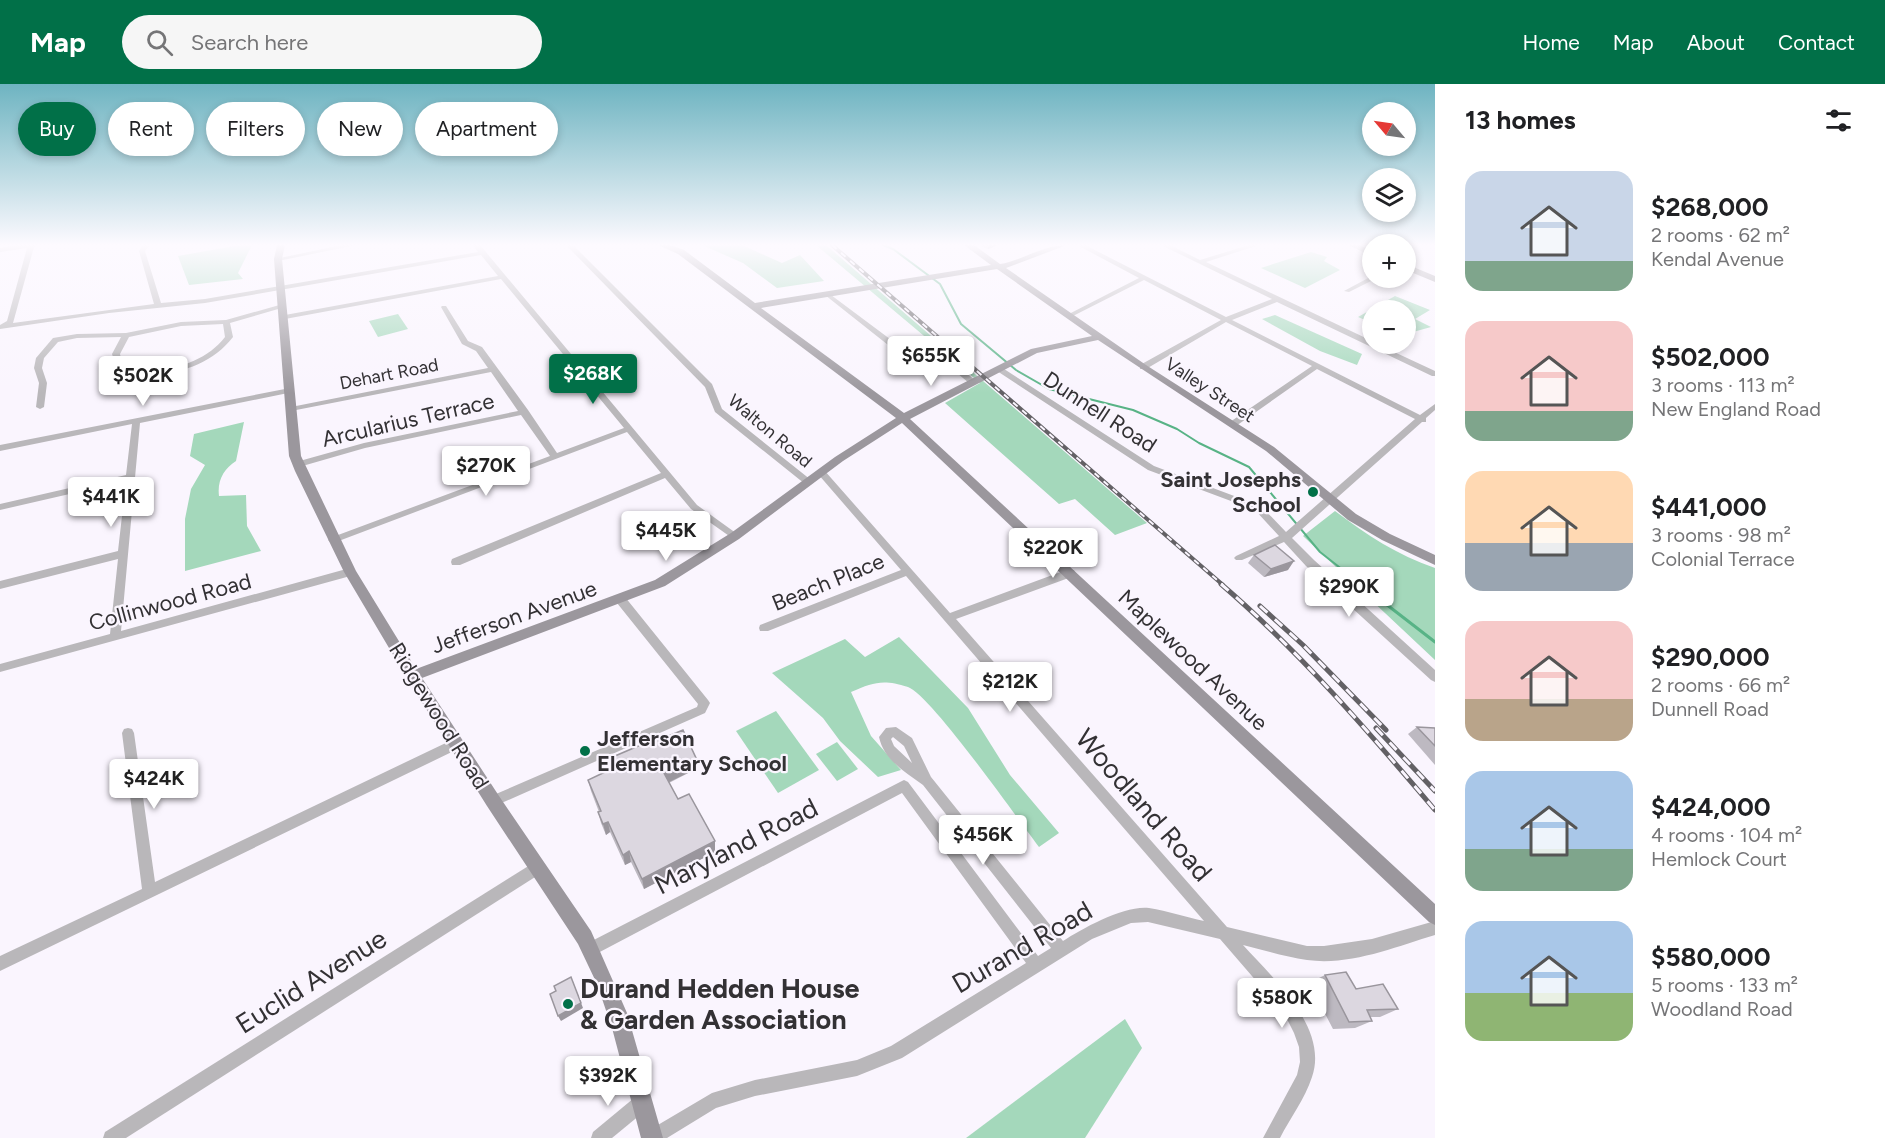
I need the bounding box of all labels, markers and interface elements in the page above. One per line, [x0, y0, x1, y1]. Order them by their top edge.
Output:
search box [122, 15, 542, 69]
text: Map [30, 25, 86, 59]
icon: search [143, 26, 176, 59]
text: Search here [191, 29, 308, 56]
text: Home [1523, 30, 1580, 55]
text: Map [1613, 30, 1654, 55]
text: About [1687, 30, 1745, 55]
text: Contact [1778, 30, 1855, 55]
chip: Buy [18, 102, 96, 156]
chip: Rent [108, 102, 194, 156]
chip: Filters [206, 102, 305, 156]
chip: New [317, 102, 403, 156]
chip: Apartment [415, 102, 558, 156]
north arrow [1362, 102, 1416, 156]
map controls [1362, 102, 1416, 354]
text: 13 homes [1465, 104, 1576, 136]
icon: filters [1822, 104, 1855, 137]
button: layers [1362, 168, 1416, 222]
text: $268,000 [1651, 191, 1769, 223]
icon: home [1513, 195, 1585, 267]
text: 2 rooms · 62 m² [1651, 223, 1790, 247]
button: + [1362, 234, 1416, 288]
text: Kendal Avenue [1651, 247, 1784, 271]
button: − [1362, 300, 1416, 354]
pin: $655K [889, 336, 973, 387]
text: $502,000 [1651, 341, 1770, 373]
text: $655K [901, 343, 961, 367]
icon: home [1513, 345, 1585, 417]
street label: Valley Street [1161, 353, 1259, 427]
street label: Dehart Road [338, 354, 440, 394]
pin: $268K [551, 354, 635, 405]
pin: $502K [101, 356, 185, 407]
text: $268K [563, 361, 623, 385]
text: $502K [113, 363, 173, 387]
street label: Dunnell Road [1038, 365, 1162, 459]
text: 3 rooms · 113 m² [1651, 373, 1795, 397]
street label: Arcularius Terrace [319, 387, 497, 453]
street label: Walton Road [724, 390, 816, 472]
text: New England Road [1651, 397, 1821, 421]
pin: $270K [444, 446, 528, 497]
text: $270K [456, 453, 516, 477]
place label: Saint Josephs School [1160, 466, 1301, 518]
pin: $441K [69, 477, 153, 528]
text: $441K [82, 484, 140, 508]
marker: Saint Josephs School [1306, 485, 1320, 499]
text: $441,000 [1651, 491, 1767, 523]
icon: home [1513, 495, 1585, 567]
pin: $445K [624, 511, 708, 562]
text: $445K [635, 518, 697, 542]
text: 3 rooms · 98 m² [1651, 523, 1791, 547]
pin: $220K [1011, 528, 1095, 579]
text: $220K [1023, 535, 1083, 559]
street label: Beach Place [768, 547, 888, 617]
text: Colonial Terrace [1651, 547, 1795, 571]
street label: Collinwood Road [86, 567, 254, 637]
pin: $290K [1307, 567, 1391, 618]
text: $290K [1319, 574, 1379, 598]
street label: Jefferson Avenue [428, 575, 600, 659]
street label: Maplewood Avenue [1113, 584, 1273, 736]
street label: Ridgewood Road [383, 638, 495, 794]
text: $290,000 [1651, 641, 1770, 673]
icon: home [1513, 645, 1585, 717]
pin: $212K [968, 662, 1052, 713]
text: $212K [982, 669, 1038, 693]
text: 2 rooms · 66 m² [1651, 673, 1790, 697]
text: Dunnell Road [1651, 697, 1769, 721]
street label: Woodland Road [1069, 722, 1219, 888]
place label: Jefferson Elementary School [597, 725, 787, 777]
marker: Jefferson Elementary School [578, 744, 592, 758]
pin: $424K [112, 759, 196, 810]
text: $424K [123, 766, 185, 790]
street label: Maryland Road [649, 791, 823, 901]
text: $424,000 [1651, 791, 1771, 823]
icon: home [1513, 795, 1585, 867]
pin: $456K [941, 815, 1025, 866]
text: $456K [953, 822, 1013, 846]
text: 4 rooms · 104 m² [1651, 823, 1802, 847]
text: Hemlock Court [1651, 847, 1787, 871]
street label: Durand Road [946, 894, 1098, 1000]
street label: Euclid Avenue [229, 922, 393, 1040]
text: $580,000 [1651, 941, 1771, 973]
icon: home [1513, 945, 1585, 1017]
place label: Durand Hedden House & Garden Association [580, 972, 860, 1036]
text: 5 rooms · 133 m² [1651, 973, 1798, 997]
pin: $580K [1240, 978, 1324, 1029]
text: $580K [1251, 985, 1313, 1009]
marker: Durand Hedden House & Garden Association [561, 997, 575, 1011]
text: Woodland Road [1651, 997, 1793, 1021]
pin: $392K [566, 1056, 650, 1107]
text: $392K [579, 1063, 637, 1087]

